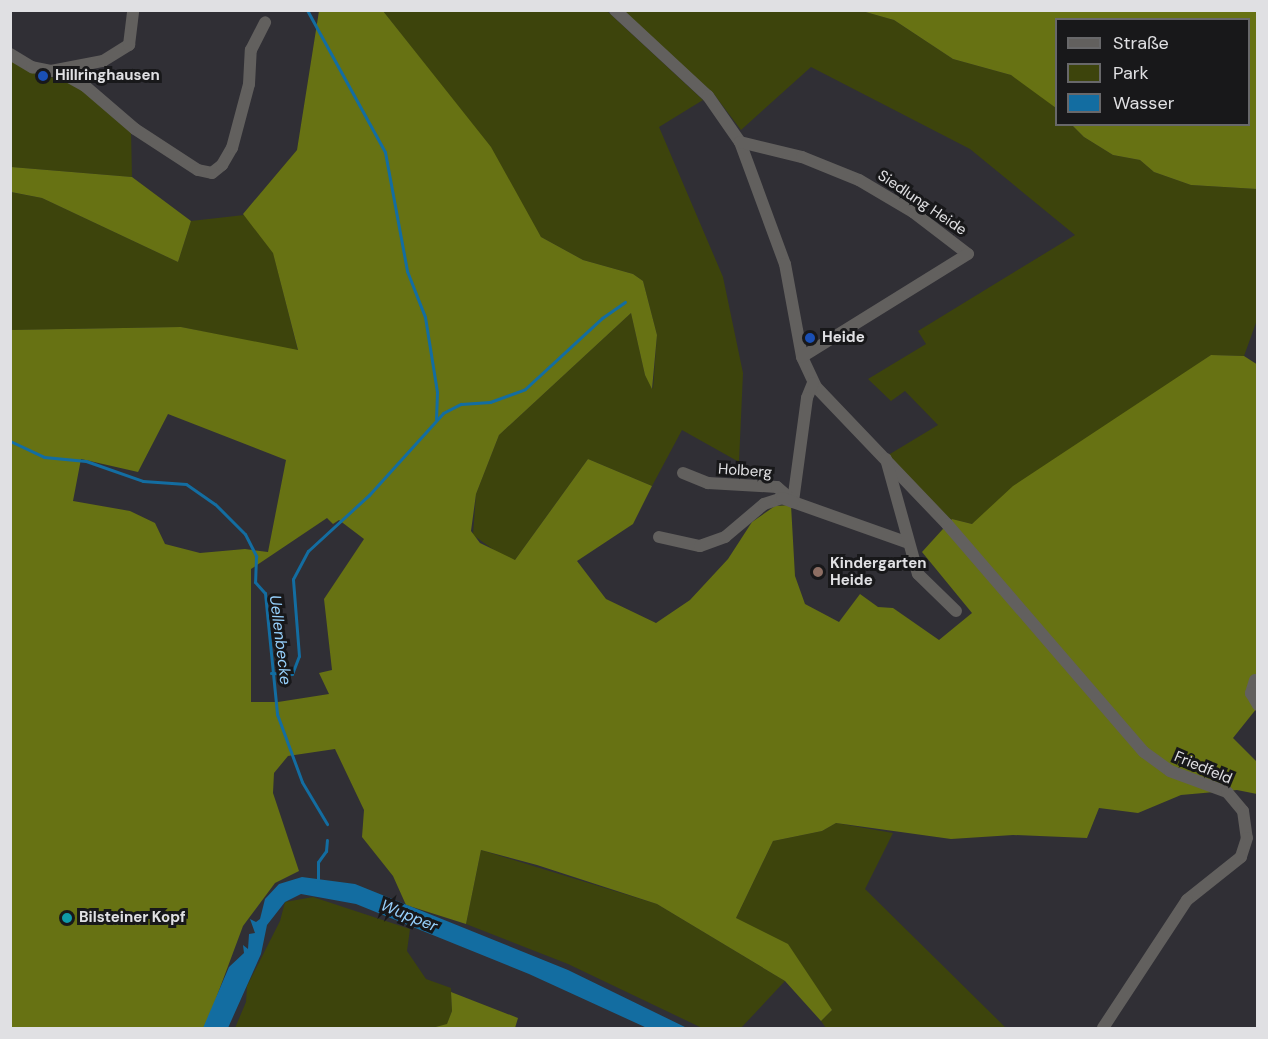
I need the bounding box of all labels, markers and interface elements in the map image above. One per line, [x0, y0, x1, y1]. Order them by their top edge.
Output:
legend [1055, 18, 1250, 126]
text: Straße [1113, 31, 1169, 55]
text: Park [1113, 61, 1149, 85]
place label: Hillringhausen [55, 67, 160, 85]
marker: Hillringhausen [36, 69, 50, 83]
text: Wasser [1113, 91, 1174, 115]
street label: Siedlung Heide [874, 167, 970, 239]
place label: Heide [822, 329, 865, 347]
marker: Heide [803, 331, 817, 345]
street label: Holberg [717, 460, 773, 482]
place label: Kindergarten Heide [830, 554, 926, 589]
marker: Kindergarten Heide [811, 565, 825, 579]
water label: Uellenbecke [265, 594, 295, 686]
street label: Friedfeld [1171, 748, 1235, 788]
water label: Wupper [378, 896, 440, 936]
place label: Bilsteiner Kopf [79, 909, 186, 927]
marker: Bilsteiner Kopf [60, 911, 74, 925]

